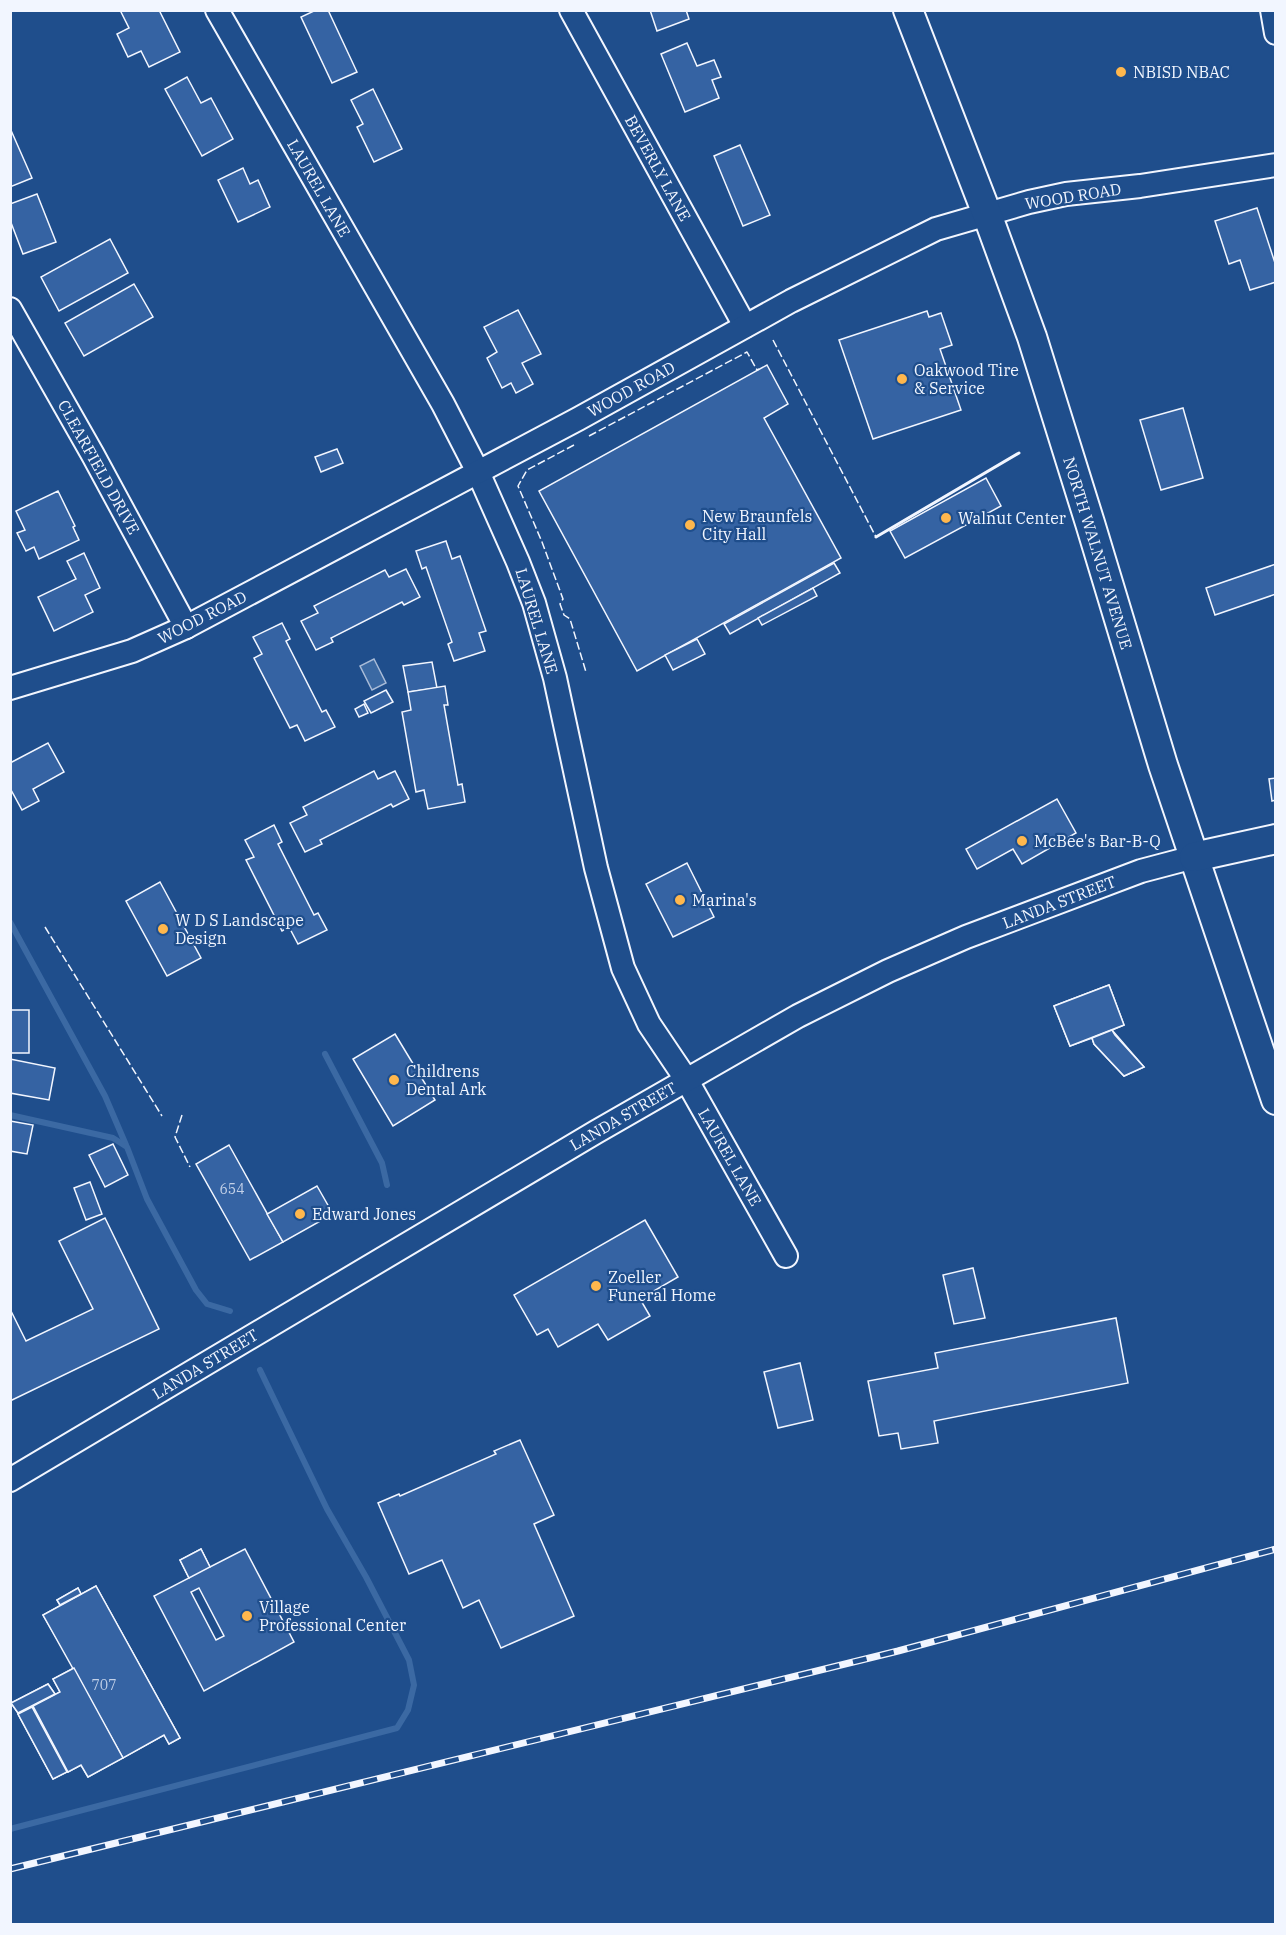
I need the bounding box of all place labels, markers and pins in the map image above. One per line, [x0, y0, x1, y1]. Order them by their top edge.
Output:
place label: NBISD NBAC [1133, 62, 1230, 82]
marker: NBISD NBAC [1114, 65, 1128, 79]
place label: Oakwood Tire & Service [914, 360, 1019, 398]
marker: Oakwood Tire & Service [895, 372, 909, 386]
place label: New Braunfels City Hall [702, 506, 812, 544]
place label: Walnut Center [958, 508, 1066, 528]
marker: Walnut Center [939, 511, 953, 525]
marker: New Braunfels City Hall [683, 518, 697, 532]
place label: McBee's Bar-B-Q [1034, 831, 1161, 851]
marker: McBee's Bar-B-Q [1015, 834, 1029, 848]
place label: Marina's [692, 890, 757, 910]
marker: Marina's [673, 893, 687, 907]
place label: W D S Landscape Design [175, 910, 304, 948]
marker: W D S Landscape Design [156, 922, 170, 936]
place label: Childrens Dental Ark [406, 1061, 487, 1099]
marker: Childrens Dental Ark [387, 1073, 401, 1087]
place label: Edward Jones [312, 1204, 416, 1224]
marker: Edward Jones [293, 1207, 307, 1221]
place label: Zoeller Funeral Home [608, 1267, 716, 1305]
marker: Zoeller Funeral Home [589, 1279, 603, 1293]
place label: Village Professional Center [259, 1597, 406, 1635]
marker: Village Professional Center [240, 1609, 254, 1623]

